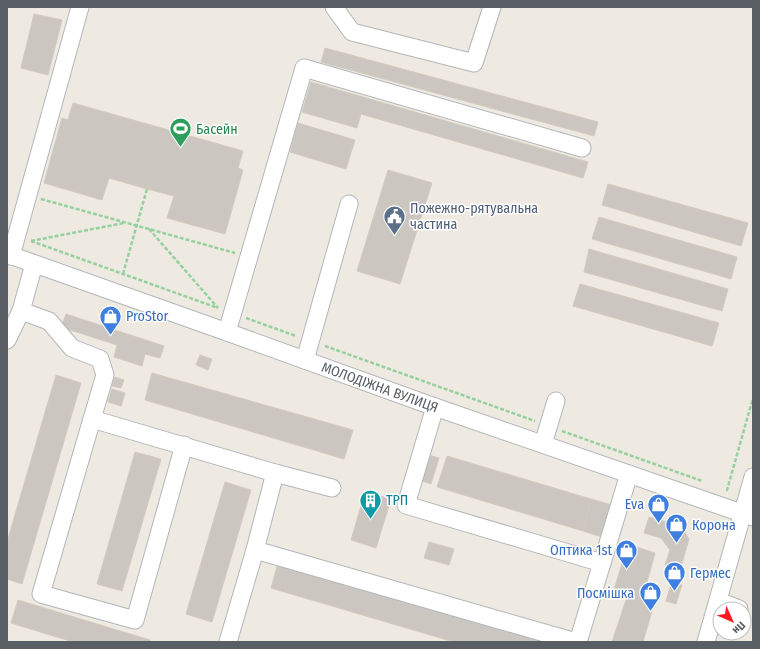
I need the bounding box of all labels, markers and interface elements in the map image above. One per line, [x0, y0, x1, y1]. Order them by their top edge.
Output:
sports icon: Басейн [167, 116, 193, 149]
place label: Басейн [196, 121, 238, 138]
place label: Пожежно-рятувальна частина [410, 200, 538, 233]
public building icon: Пожежно-рятувальна частина [381, 203, 407, 236]
shop icon: ProStor [98, 303, 124, 336]
place label: ProStor [126, 308, 169, 325]
street label: МОЛОДІЖНА ВУЛИЦЯ [319, 358, 441, 416]
building icon: ТРП [358, 487, 384, 520]
shop icon: Eva [646, 491, 672, 524]
place label: ТРП [386, 492, 408, 509]
place label: Eva [625, 496, 644, 513]
shop icon: Корона [664, 512, 690, 545]
place label: Корона [692, 517, 736, 534]
shop icon: Оптика 1st [614, 537, 640, 570]
place label: Оптика 1st [550, 542, 612, 559]
shop icon: Гермес [661, 560, 687, 593]
place label: Гермес [690, 565, 731, 582]
shop icon: Посмішка [637, 580, 663, 613]
place label: Посмішка [577, 585, 634, 602]
north arrow [712, 601, 752, 641]
text: Пн [730, 619, 748, 637]

